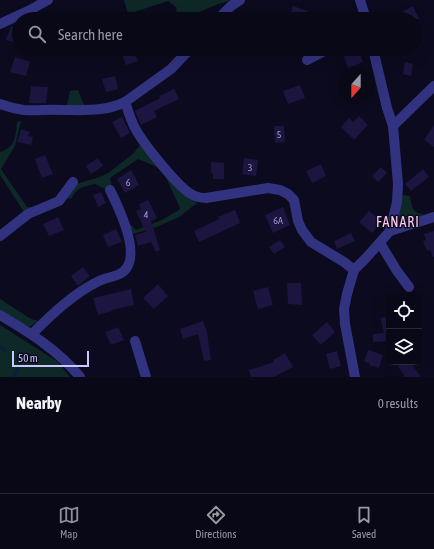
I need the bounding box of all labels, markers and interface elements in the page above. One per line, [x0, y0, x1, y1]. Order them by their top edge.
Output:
search box [12, 12, 422, 56]
icon: search [26, 23, 48, 45]
text: Search here [58, 26, 123, 43]
north arrow [338, 68, 374, 104]
house number: 5 [277, 129, 282, 140]
house number: 3 [248, 162, 253, 173]
house number: 6 [126, 177, 131, 188]
house number: 4 [144, 209, 149, 220]
district label: FANARI [376, 214, 420, 230]
house number: 6A [273, 215, 283, 226]
map controls [386, 293, 422, 365]
button: locate [386, 293, 422, 329]
button: layers [386, 329, 422, 365]
scale bar [12, 349, 89, 368]
text: 50 m [18, 352, 38, 364]
text: Nearby [16, 393, 62, 413]
text: 0 results [378, 396, 418, 411]
tab: Map [58, 504, 80, 540]
tab: Directions [195, 504, 236, 540]
tab: Saved [352, 504, 376, 540]

